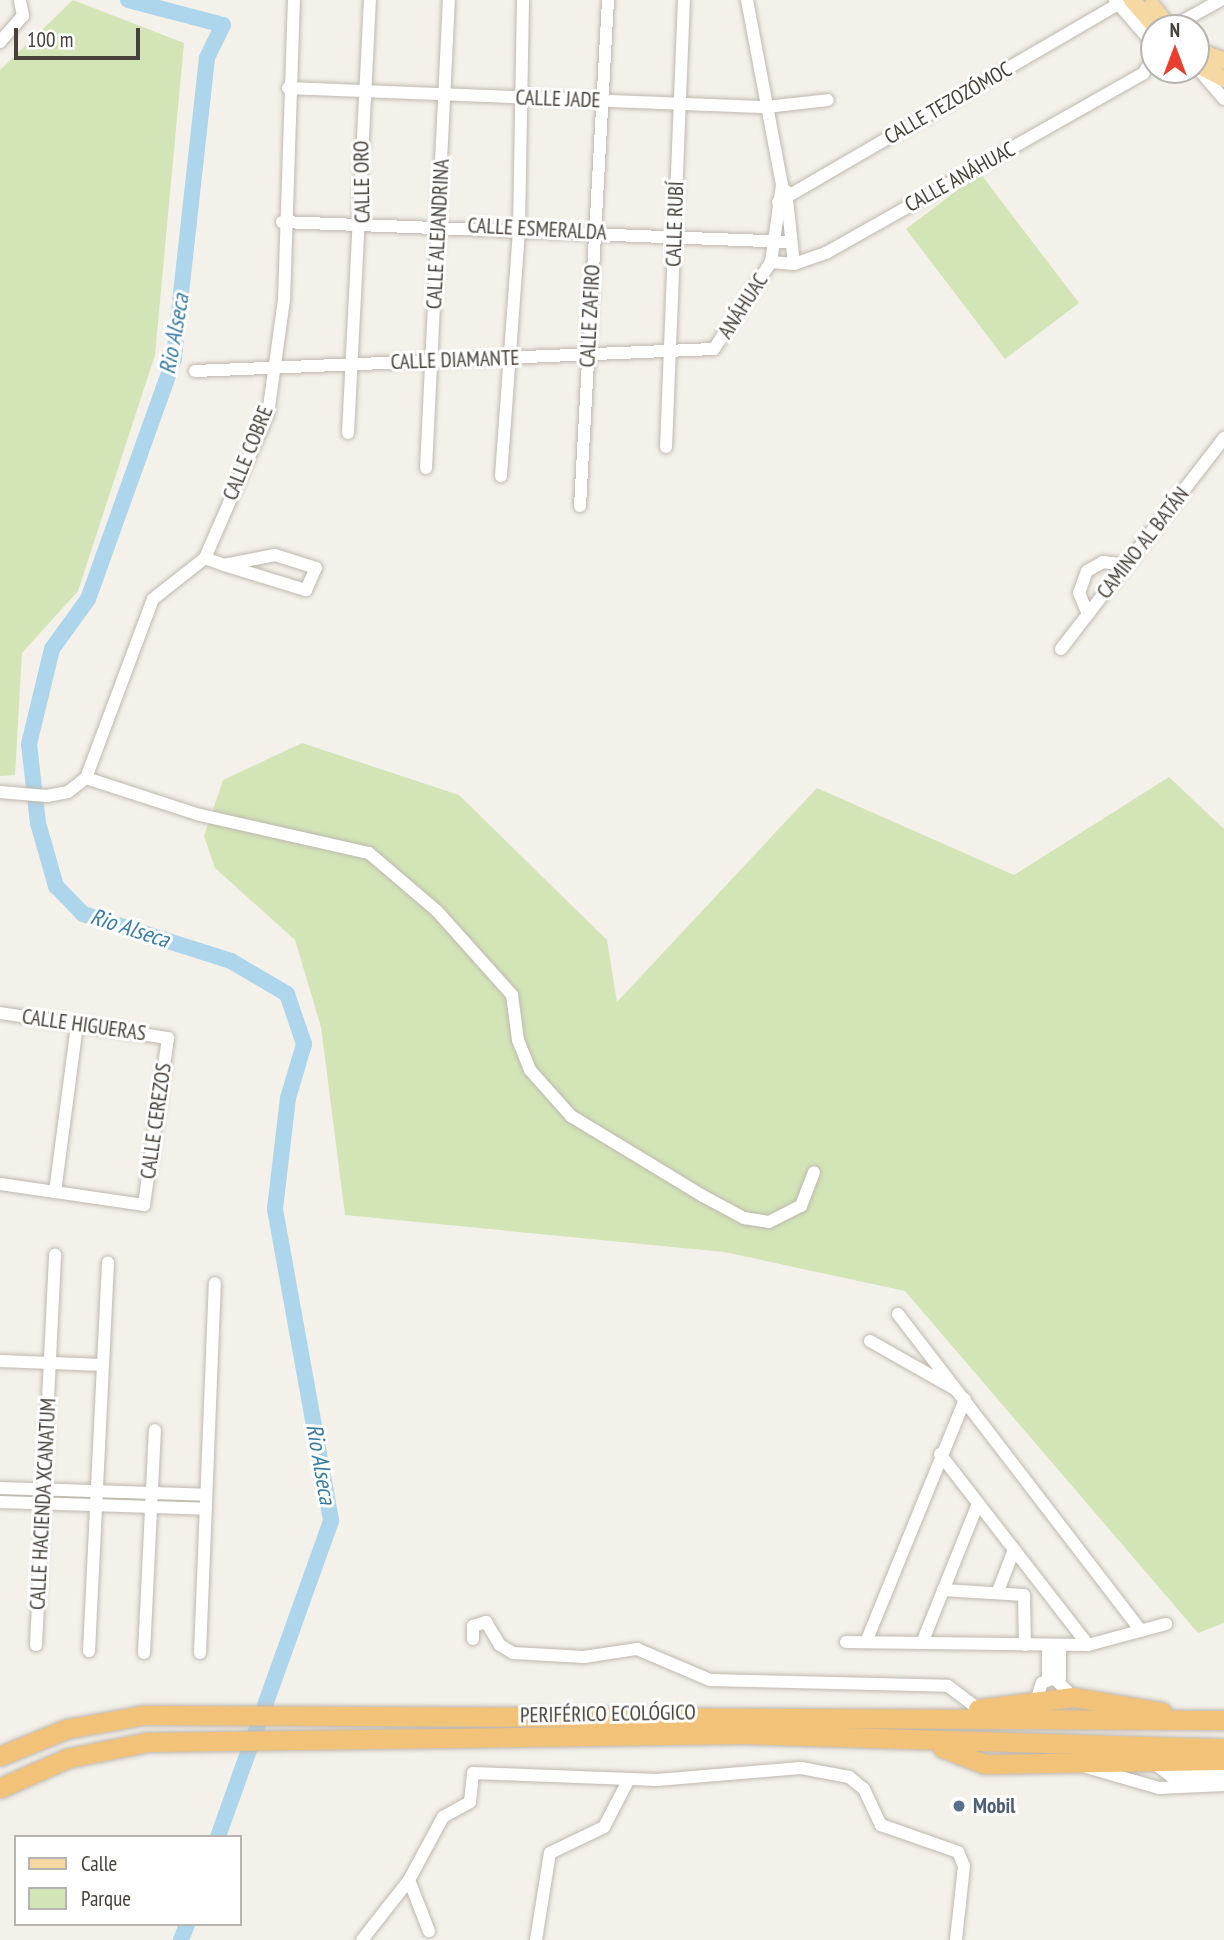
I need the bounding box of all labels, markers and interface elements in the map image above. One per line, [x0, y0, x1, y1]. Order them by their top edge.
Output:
scale bar [18, 14, 144, 58]
north arrow [1140, 14, 1210, 84]
text: N [1170, 18, 1180, 42]
text: 100 m [27, 26, 73, 53]
street label: CALLE TEZOZÓMOC [880, 56, 1016, 150]
street label: CALLE JADE [515, 85, 601, 113]
street label: CALLE ANÁHUAC [900, 136, 1020, 218]
street label: CALLE ORO [349, 141, 375, 223]
street label: CALLE ALEJANDRINA [421, 158, 455, 310]
street label: CALLE RUBÍ [661, 181, 689, 267]
street label: CALLE ESMERALDA [467, 213, 607, 245]
street label: CALLE ZAFIRO [575, 264, 605, 368]
street label: ANÁHUAC [713, 269, 773, 343]
water label: Rio Alseca [153, 291, 195, 377]
street label: CALLE DIAMANTE [390, 345, 520, 375]
street label: CALLE COBRE [218, 402, 278, 504]
street label: CAMINO AL BATÁN [1091, 482, 1195, 604]
water label: Rio Alseca [87, 902, 173, 954]
street label: CALLE HIGUERAS [20, 1004, 148, 1046]
street label: CALLE CEREZOS [135, 1061, 177, 1181]
street label: CALLE HACIENDA XCANATUM [25, 1397, 61, 1611]
water label: Rio Alseca [300, 1421, 342, 1507]
street label: PERIFÉRICO ECOLÓGICO [520, 1700, 696, 1728]
place label: Mobil [973, 1793, 1015, 1819]
marker: Mobil [951, 1798, 967, 1814]
legend [14, 1835, 242, 1926]
text: Calle [81, 1850, 117, 1877]
text: Parque [81, 1885, 131, 1912]

